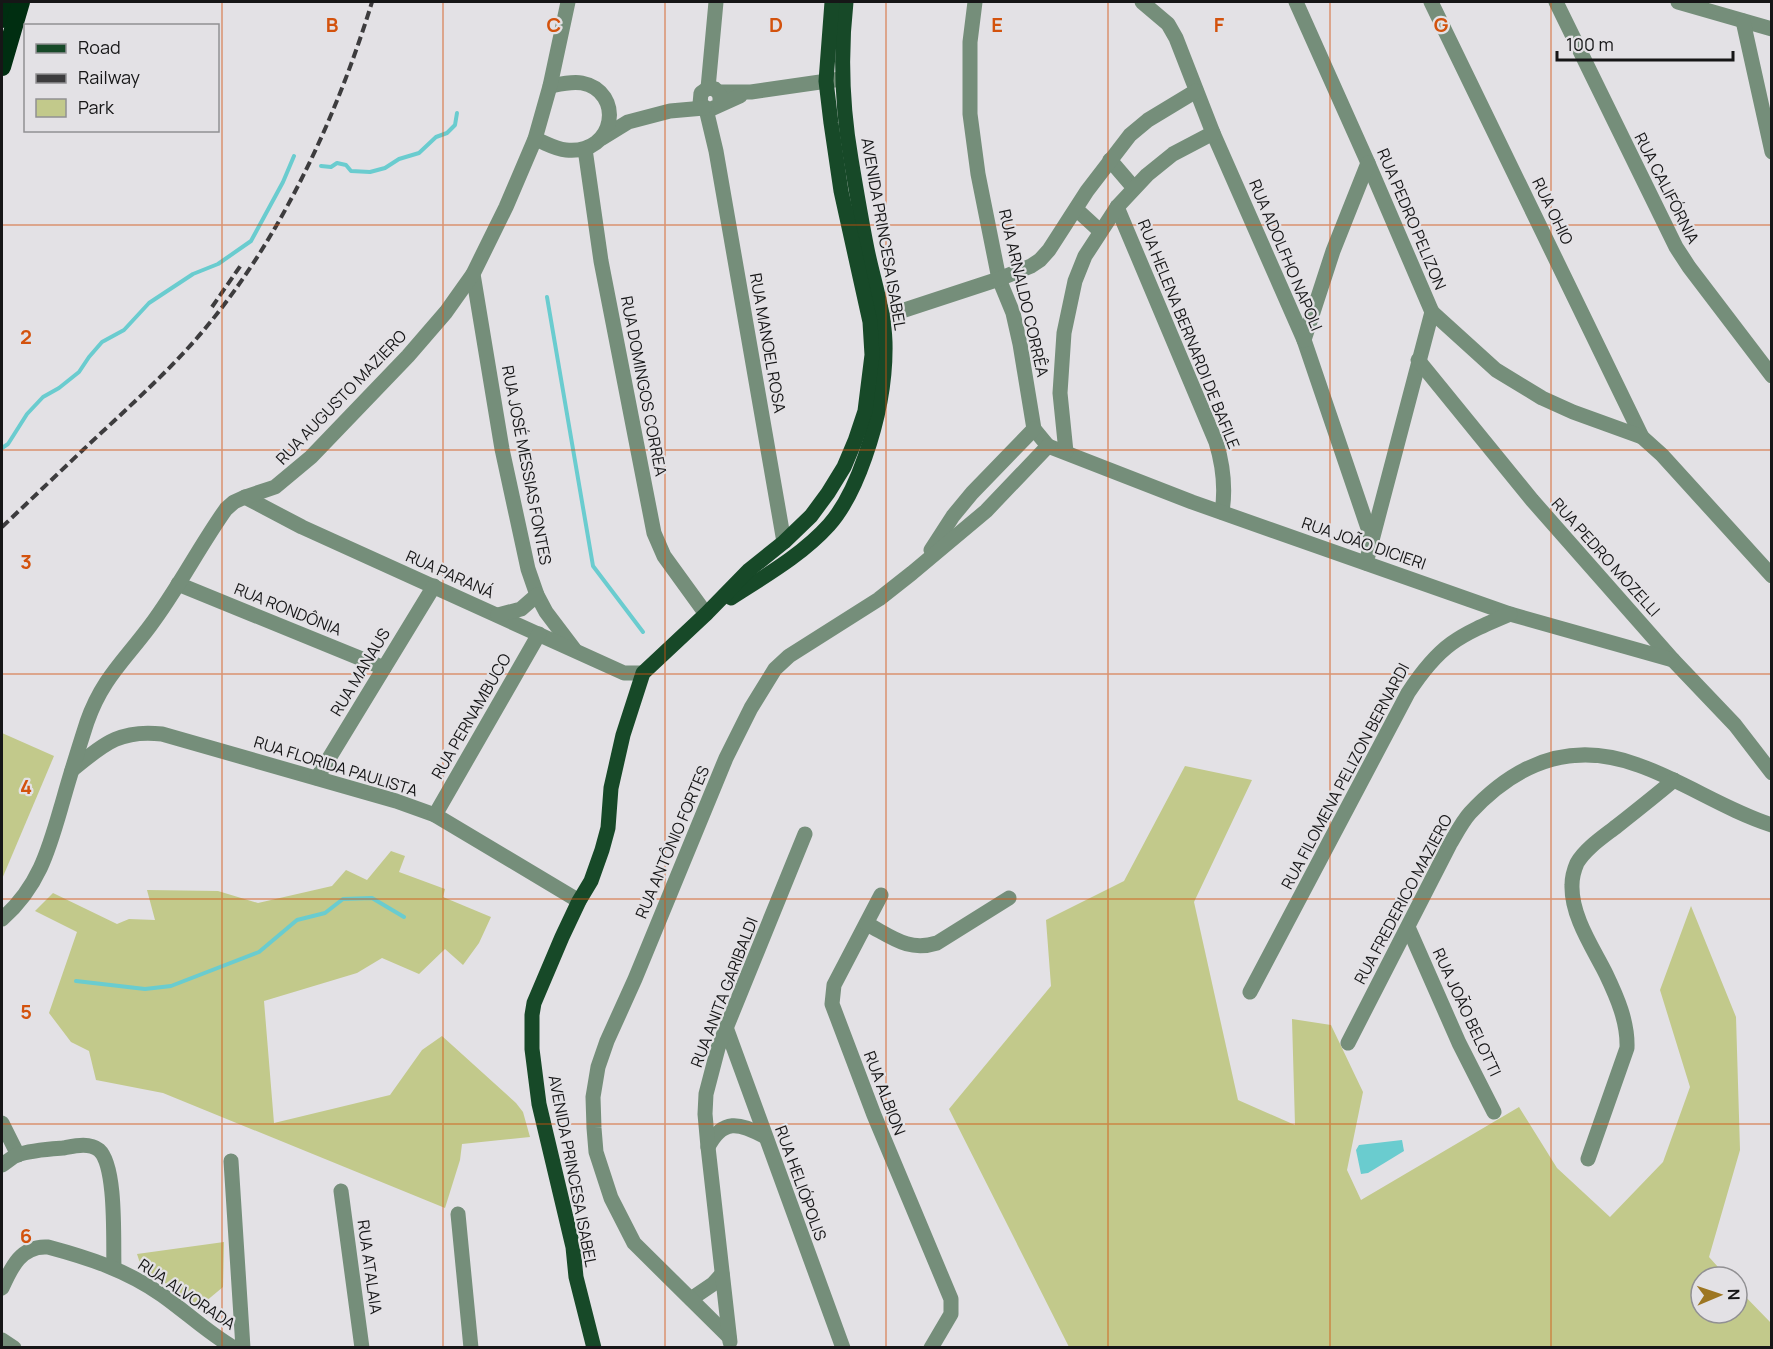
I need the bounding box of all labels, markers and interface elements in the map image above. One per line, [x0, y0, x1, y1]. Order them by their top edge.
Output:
text: B [326, 11, 339, 38]
text: C [547, 11, 561, 38]
text: D [769, 11, 783, 38]
text: E [991, 11, 1003, 38]
text: F [1214, 11, 1225, 38]
text: G [1434, 11, 1449, 38]
legend [24, 24, 219, 132]
scale bar [1557, 24, 1732, 62]
text: 100 m [1566, 32, 1614, 56]
text: Road [78, 35, 121, 59]
text: Railway [78, 65, 140, 89]
text: Park [78, 95, 115, 119]
street label: RUA CALIFÓRNIA [1630, 129, 1704, 247]
street label: AVENIDA PRINCESA ISABEL [856, 136, 912, 332]
street label: RUA PEDRO PELIZON [1372, 145, 1452, 293]
street label: RUA OHIO [1527, 174, 1579, 249]
street label: RUA ADOLFHO NAPOLI [1244, 176, 1328, 334]
street label: RUA ARNALDO CORRÊA [994, 207, 1054, 379]
street label: RUA HELENA BERNARDI DE BAFILE [1133, 216, 1245, 452]
street label: RUA MANOEL ROSA [745, 271, 791, 415]
street label: RUA DOMINGOS CORREA [616, 294, 672, 478]
text: 2 [20, 323, 32, 350]
street label: RUA AUGUSTO MAZIERO [271, 325, 412, 469]
street label: RUA JOSÉ MESSIAS FONTES [497, 363, 557, 567]
street label: RUA PEDRO MOZELLI [1547, 493, 1665, 621]
street label: RUA JOÃO DICIERI [1299, 511, 1429, 575]
street label: RUA PARANÁ [402, 545, 498, 603]
text: 3 [20, 548, 32, 575]
street label: RUA RONDÔNIA [231, 577, 345, 641]
street label: RUA MANAUS [325, 624, 395, 720]
street label: RUA PERNAMBUCO [426, 649, 516, 783]
street label: RUA FILOMENA PELIZON BERNARDI [1276, 659, 1414, 893]
street label: RUA FLORIDA PAULISTA [251, 731, 421, 801]
street label: RUA ANTÔNIO FORTES [630, 762, 714, 922]
text: 4 [20, 773, 32, 800]
street label: RUA FREDERICO MAZIERO [1349, 810, 1457, 988]
street label: RUA ANITA GARIBALDI [685, 914, 763, 1070]
street label: RUA JOÃO BELOTTI [1428, 944, 1506, 1080]
text: 5 [20, 998, 32, 1025]
street label: RUA ALBION [859, 1048, 911, 1138]
street label: AVENIDA PRINCESA ISABEL [544, 1073, 602, 1269]
street label: RUA HELIÓPOLIS [770, 1123, 832, 1244]
street label: RUA ATALAIA [353, 1218, 387, 1316]
text: 6 [20, 1222, 32, 1249]
street label: RUA ALVORADA [134, 1253, 240, 1335]
north arrow [1689, 1265, 1749, 1325]
text: N [1723, 1288, 1745, 1301]

